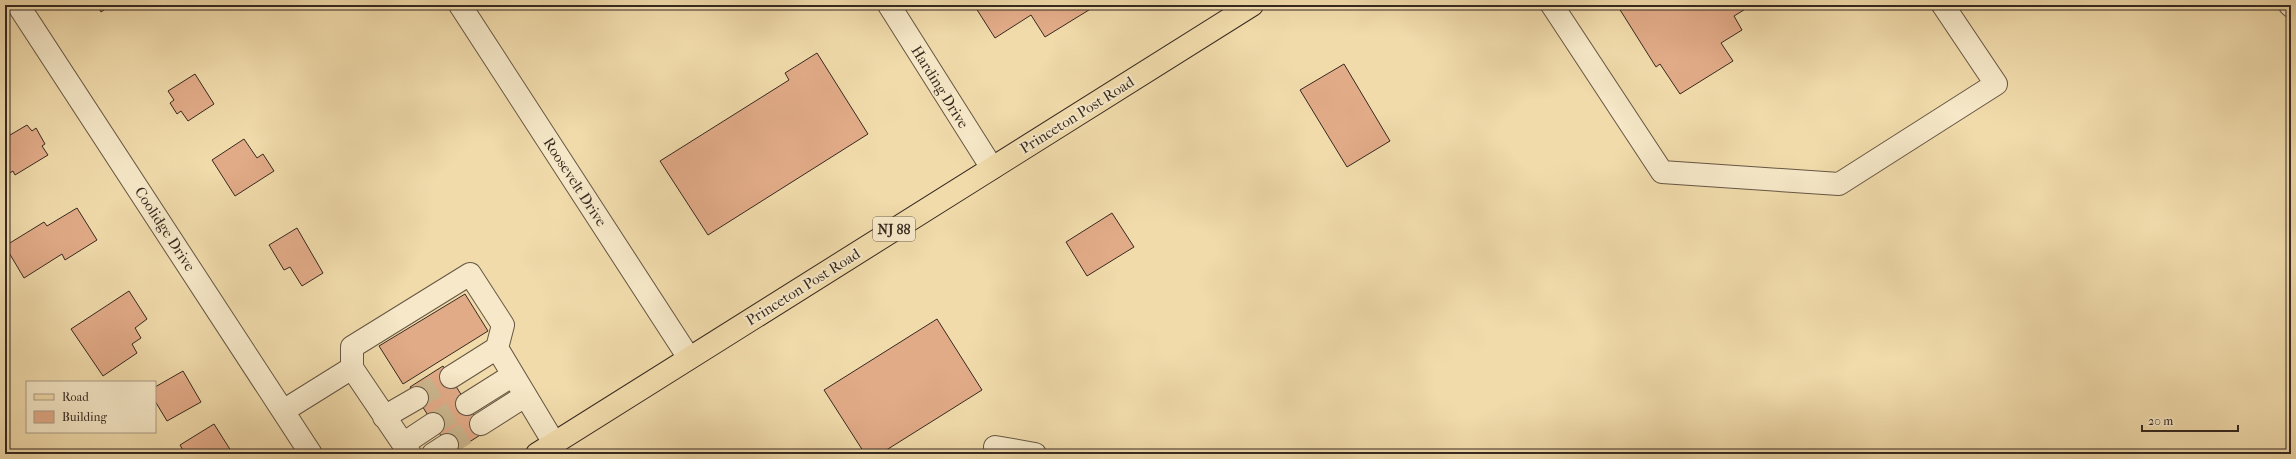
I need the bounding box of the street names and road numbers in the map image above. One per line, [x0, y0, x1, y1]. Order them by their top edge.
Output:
street label: Harding Drive [907, 42, 973, 132]
street label: Princeton Post Road [1017, 72, 1138, 157]
street label: Roosevelt Drive [540, 134, 611, 230]
street label: Coolidge Drive [131, 183, 199, 275]
road number: NJ 88 [873, 217, 915, 241]
street label: Princeton Post Road [743, 244, 864, 329]

